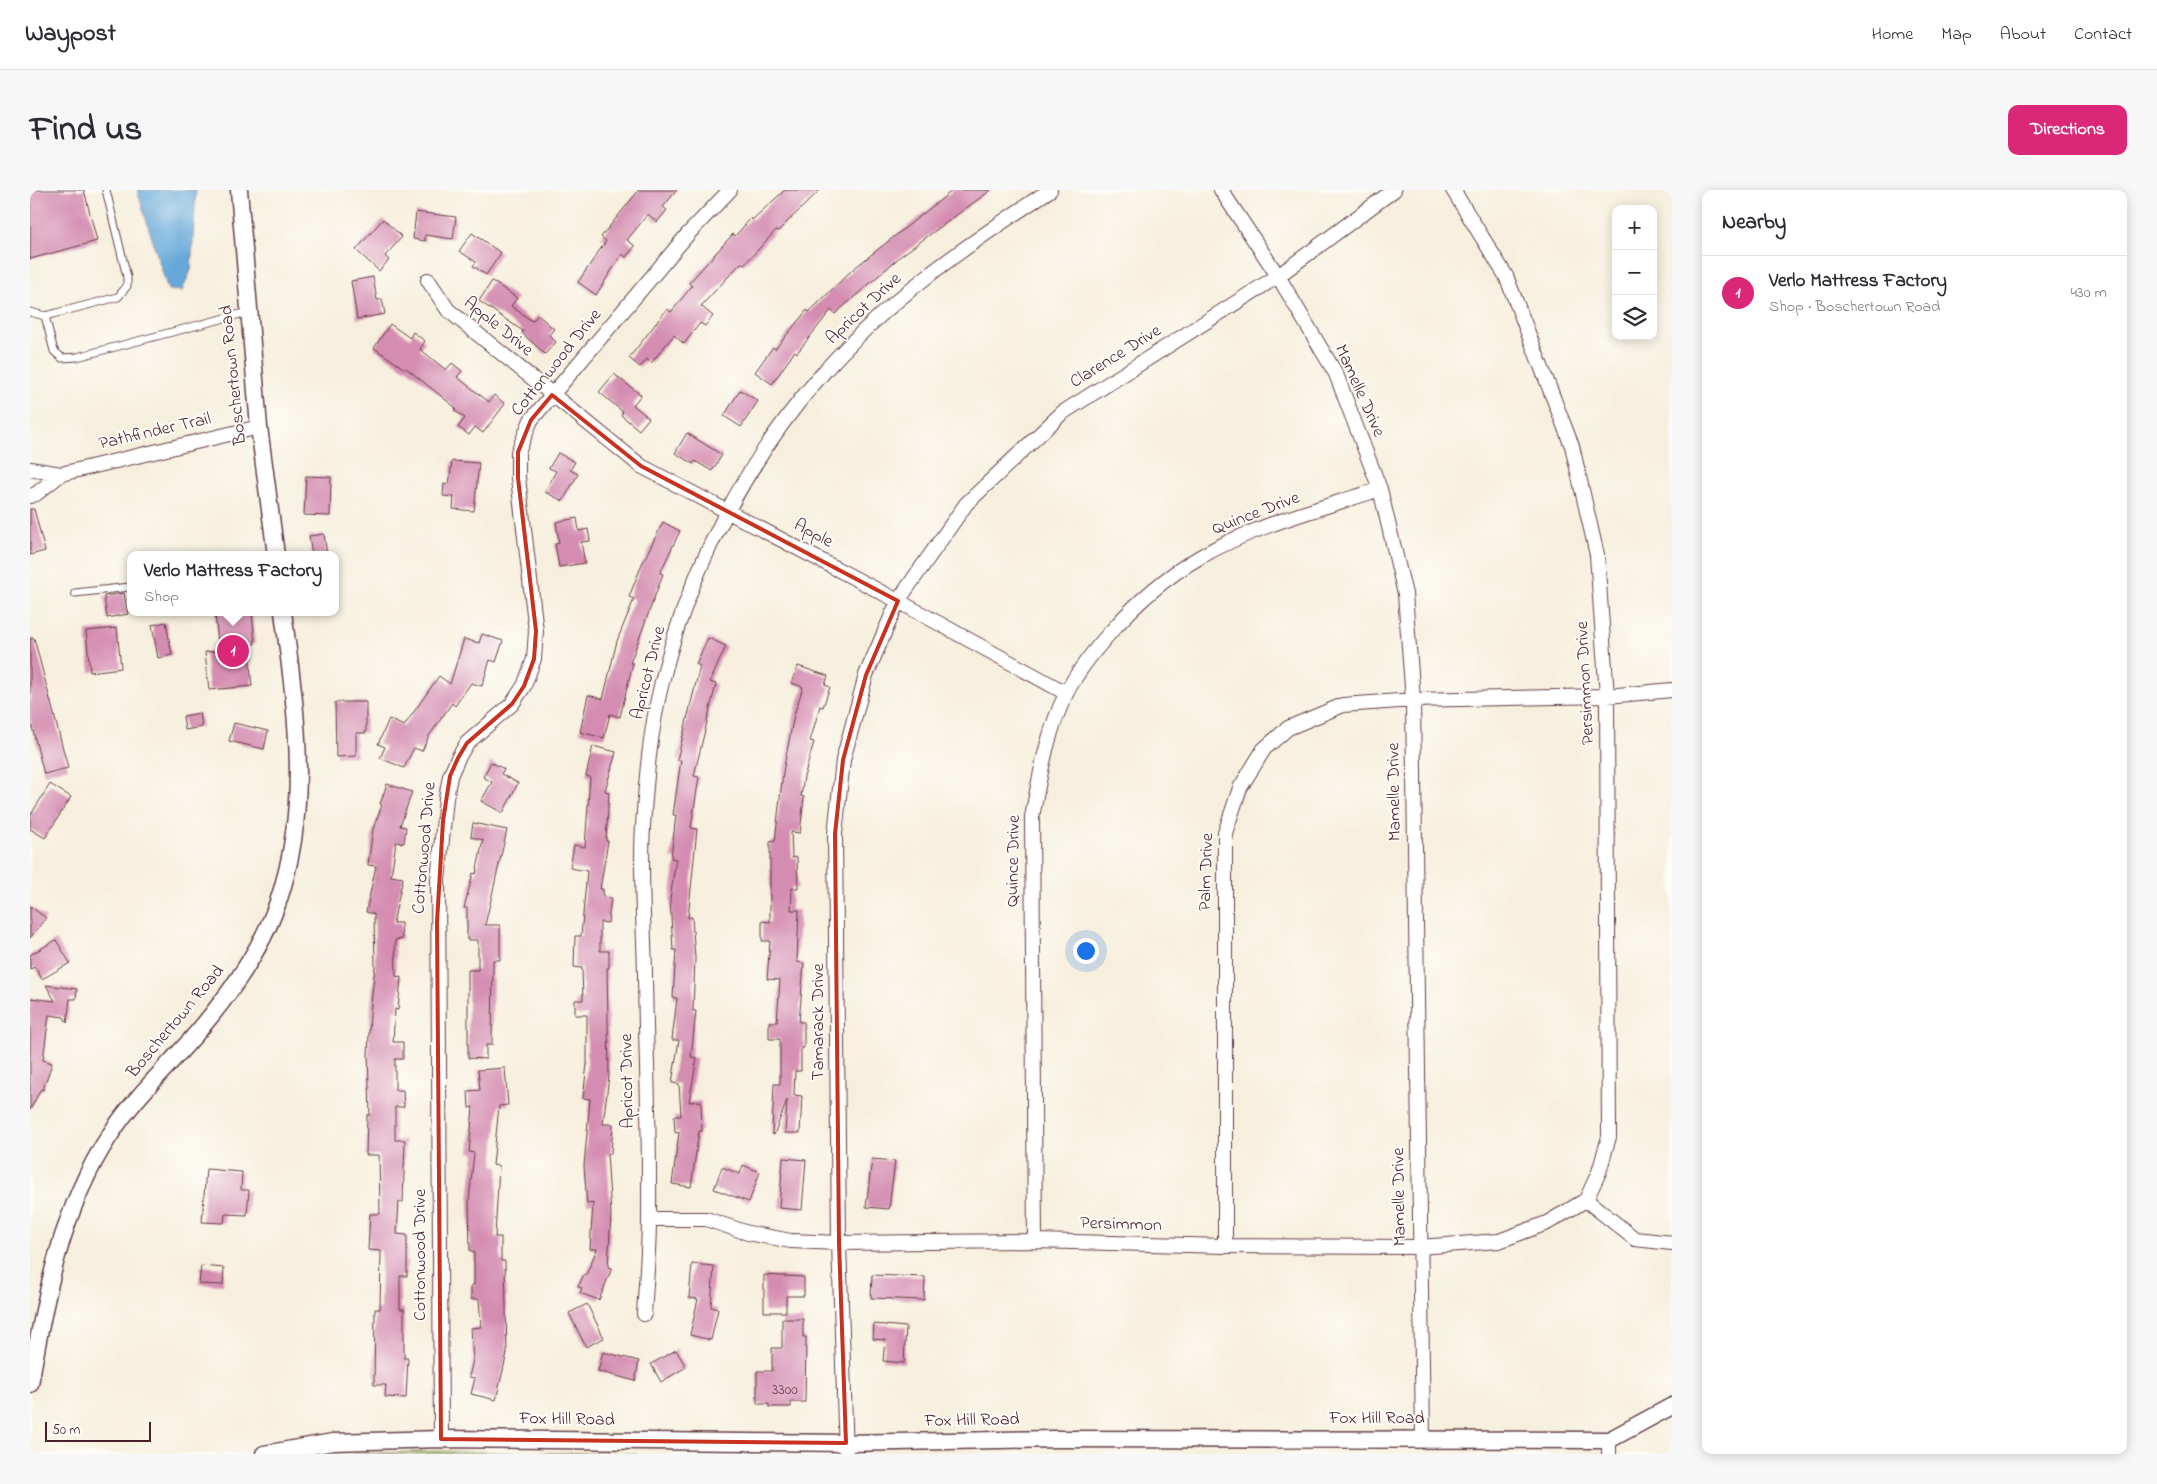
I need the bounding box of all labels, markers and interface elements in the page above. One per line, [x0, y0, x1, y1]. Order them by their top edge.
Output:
text: Waypost [25, 17, 116, 52]
text: Home [1872, 22, 1913, 48]
text: Map [1941, 22, 1972, 48]
text: About [2000, 22, 2046, 48]
text: Contact [2074, 22, 2132, 48]
text: Find us [30, 105, 142, 156]
button: Directions [2008, 105, 2127, 155]
map controls [1612, 205, 1657, 340]
button: + [1612, 205, 1657, 250]
text: Nearby [1722, 208, 1786, 238]
button: − [1612, 250, 1657, 295]
street label: Apricot Drive [820, 266, 908, 351]
text: Verlo Mattress Factory [1769, 268, 1947, 295]
text: 1 [1735, 281, 1741, 305]
text: 430 m [2070, 281, 2107, 305]
street label: Apple Drive [457, 291, 539, 364]
button: layers [1612, 295, 1657, 340]
text: Shop · Boschertown Road [1769, 295, 1940, 319]
street label: Cottonwood Drive [505, 303, 609, 423]
street label: Boschertown Road [214, 304, 254, 447]
street label: Clarence Drive [1065, 318, 1167, 395]
street label: Mamelle Drive [1327, 341, 1391, 442]
street label: Pathfinder Trail [96, 406, 214, 458]
street label: Quince Drive [1208, 485, 1305, 543]
street label: Apple [789, 513, 838, 556]
popup [127, 551, 339, 616]
text: Verlo Mattress Factory [144, 558, 322, 585]
text: Shop [144, 585, 179, 609]
street label: Persimmon Drive [1570, 620, 1602, 745]
street label: Apricot Drive [625, 623, 673, 722]
pin: 1 [217, 632, 249, 670]
street label: Mamelle Drive [1381, 741, 1409, 842]
street label: Cottonwood Drive [406, 780, 444, 915]
street label: Quince Drive [1000, 814, 1028, 907]
street label: Palm Drive [1193, 832, 1221, 912]
your location [1073, 938, 1099, 964]
street label: Boschertown Road [120, 960, 231, 1085]
street label: Tamarack Drive [806, 963, 832, 1080]
street label: Apricot Drive [614, 1032, 642, 1129]
street label: Mamelle Drive [1386, 1146, 1414, 1247]
street label: Cottonwood Drive [408, 1188, 434, 1321]
street label: Persimmon [1080, 1211, 1162, 1239]
house number: 3300 [772, 1379, 798, 1401]
street label: Fox Hill Road [518, 1406, 615, 1434]
street label: Fox Hill Road [1328, 1406, 1425, 1432]
street label: Fox Hill Road [923, 1407, 1020, 1435]
scale bar [45, 1419, 151, 1442]
text: 50 m [52, 1420, 80, 1441]

